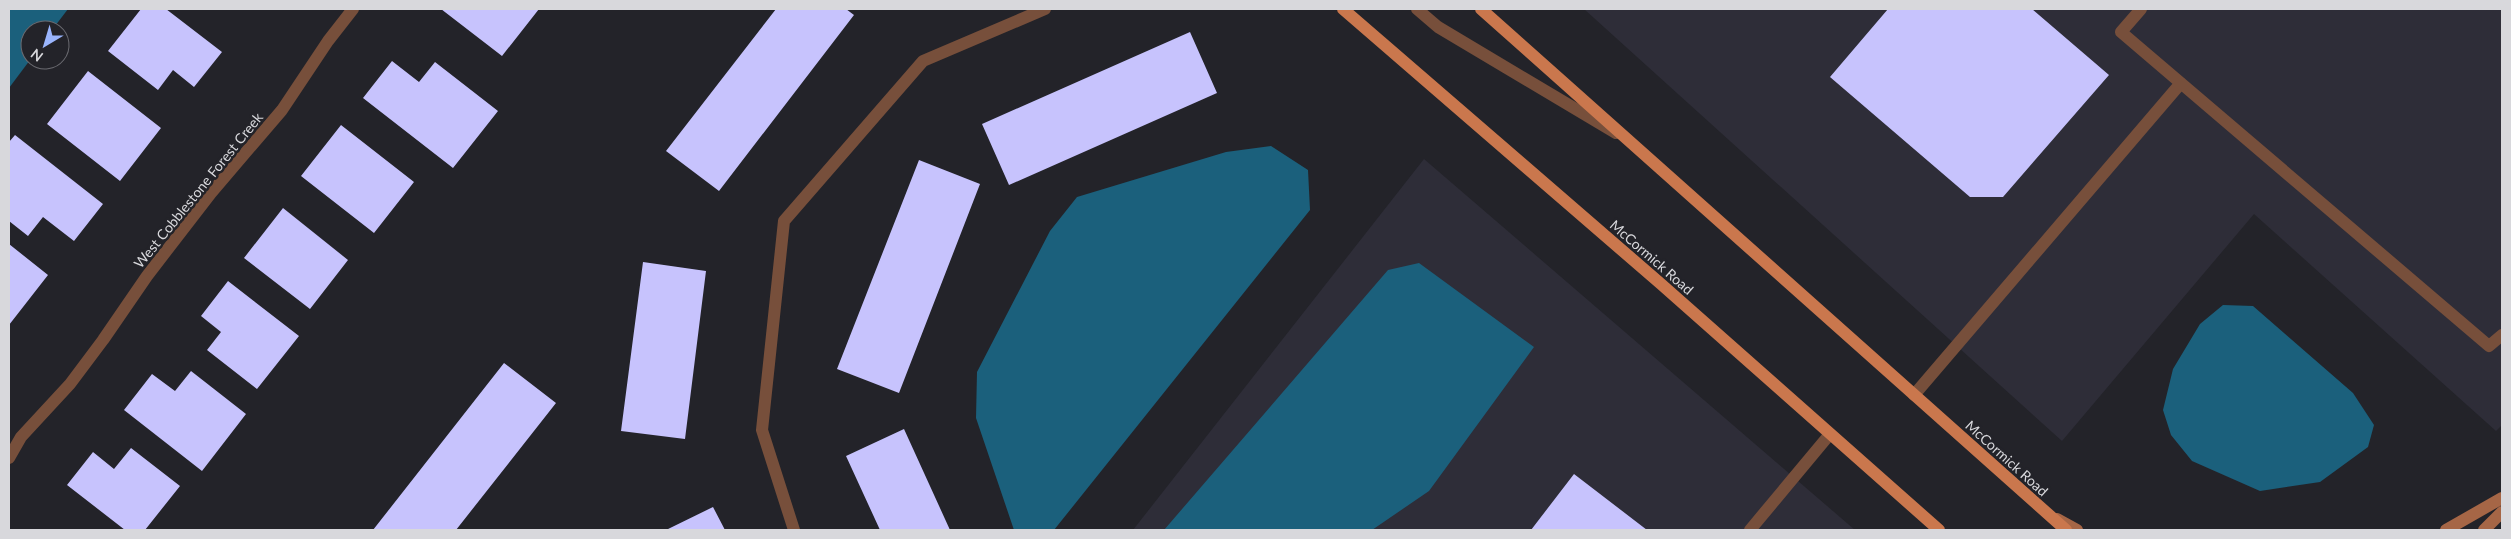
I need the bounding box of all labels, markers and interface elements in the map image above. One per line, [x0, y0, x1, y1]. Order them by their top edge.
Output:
north arrow [20, 20, 70, 70]
text: N [27, 46, 46, 66]
street label: West Cobblestone Forest Creek [130, 108, 267, 271]
street label: McCormick Road [1607, 216, 1697, 298]
street label: McCormick Road [1962, 417, 2052, 499]

